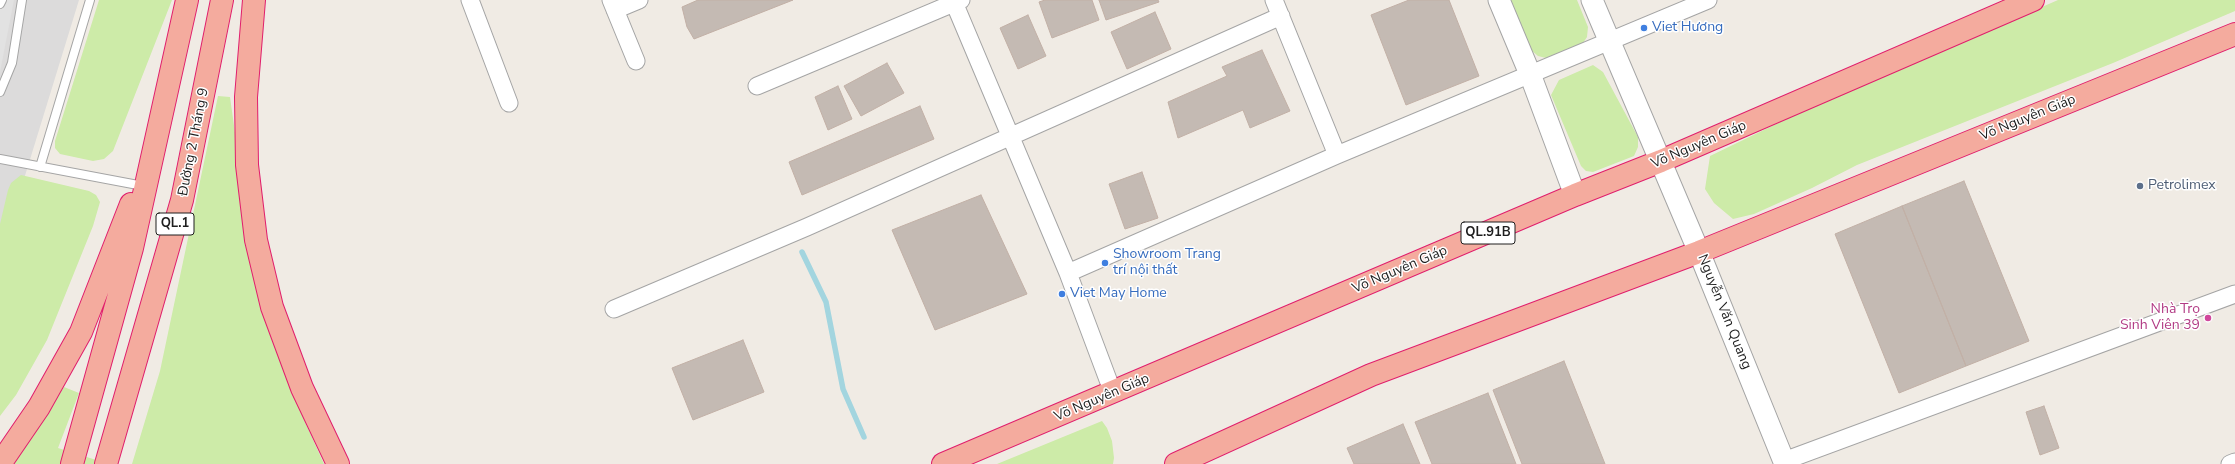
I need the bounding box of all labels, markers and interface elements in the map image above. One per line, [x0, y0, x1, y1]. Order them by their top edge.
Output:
place label: Viet Hương [1652, 20, 1723, 36]
marker: Viet Hương [1639, 23, 1649, 33]
street label: Đường 2 Tháng 9 [175, 87, 213, 197]
street label: Võ Nguyên Giáp [1978, 91, 2078, 145]
street label: Võ Nguyên Giáp [1649, 117, 1749, 173]
place label: Petrolimex [2148, 178, 2216, 194]
marker: Petrolimex [2135, 181, 2145, 191]
road number: QL.1 [156, 213, 194, 235]
road number: QL.91B [1461, 222, 1515, 244]
street label: Võ Nguyên Giáp [1350, 242, 1450, 298]
place label: Showroom Trang trí nội thất [1113, 247, 1221, 280]
street label: Nguyễn Văn Quang [1693, 252, 1755, 372]
marker: Showroom Trang trí nội thất [1100, 258, 1110, 268]
place label: Viet May Home [1070, 286, 1167, 302]
marker: Viet May Home [1057, 289, 1067, 299]
place label: Nhà Trọ Sinh Viên 39 [2120, 302, 2200, 334]
marker: Nhà Trọ Sinh Viên 39 [2203, 313, 2213, 323]
street label: Võ Nguyên Giáp [1052, 370, 1152, 426]

